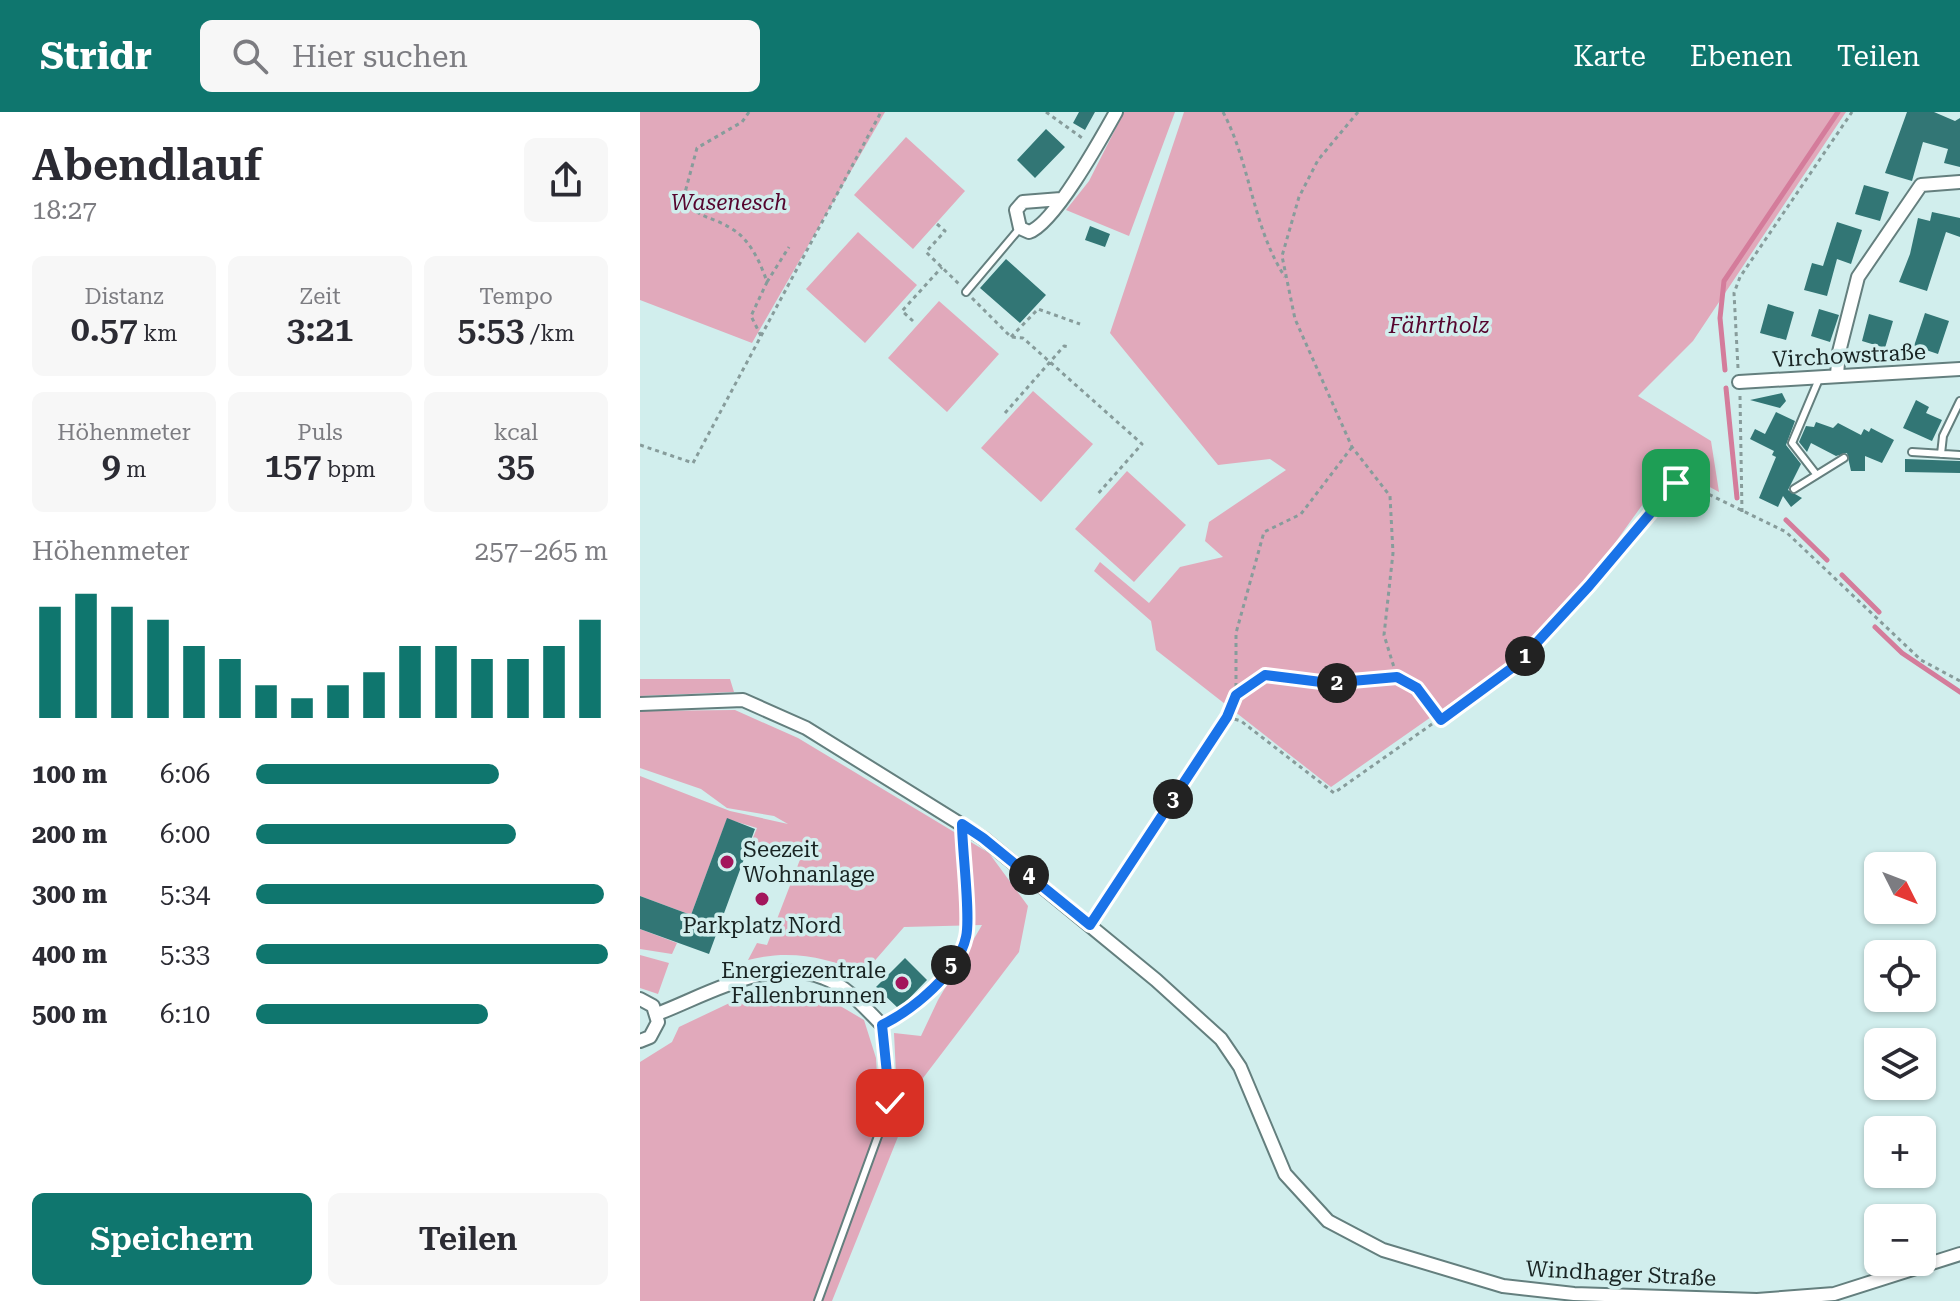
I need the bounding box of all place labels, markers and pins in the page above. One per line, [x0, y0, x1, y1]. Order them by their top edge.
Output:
pin [1642, 449, 1710, 517]
pin: 1 [1505, 636, 1545, 676]
pin: 2 [1317, 663, 1357, 703]
pin: 3 [1153, 779, 1193, 819]
place label: Seezeit Wohnanlage [743, 837, 875, 887]
marker: Seezeit Wohnanlage [718, 853, 736, 871]
pin: 4 [1009, 855, 1049, 895]
marker: Parkplatz Nord [753, 890, 771, 908]
place label: Parkplatz Nord [682, 913, 842, 938]
pin: 5 [931, 945, 971, 985]
place label: Energiezentrale Fallenbrunnen [721, 958, 886, 1008]
marker: Energiezentrale Fallenbrunnen [893, 974, 911, 992]
pin [856, 1069, 924, 1137]

